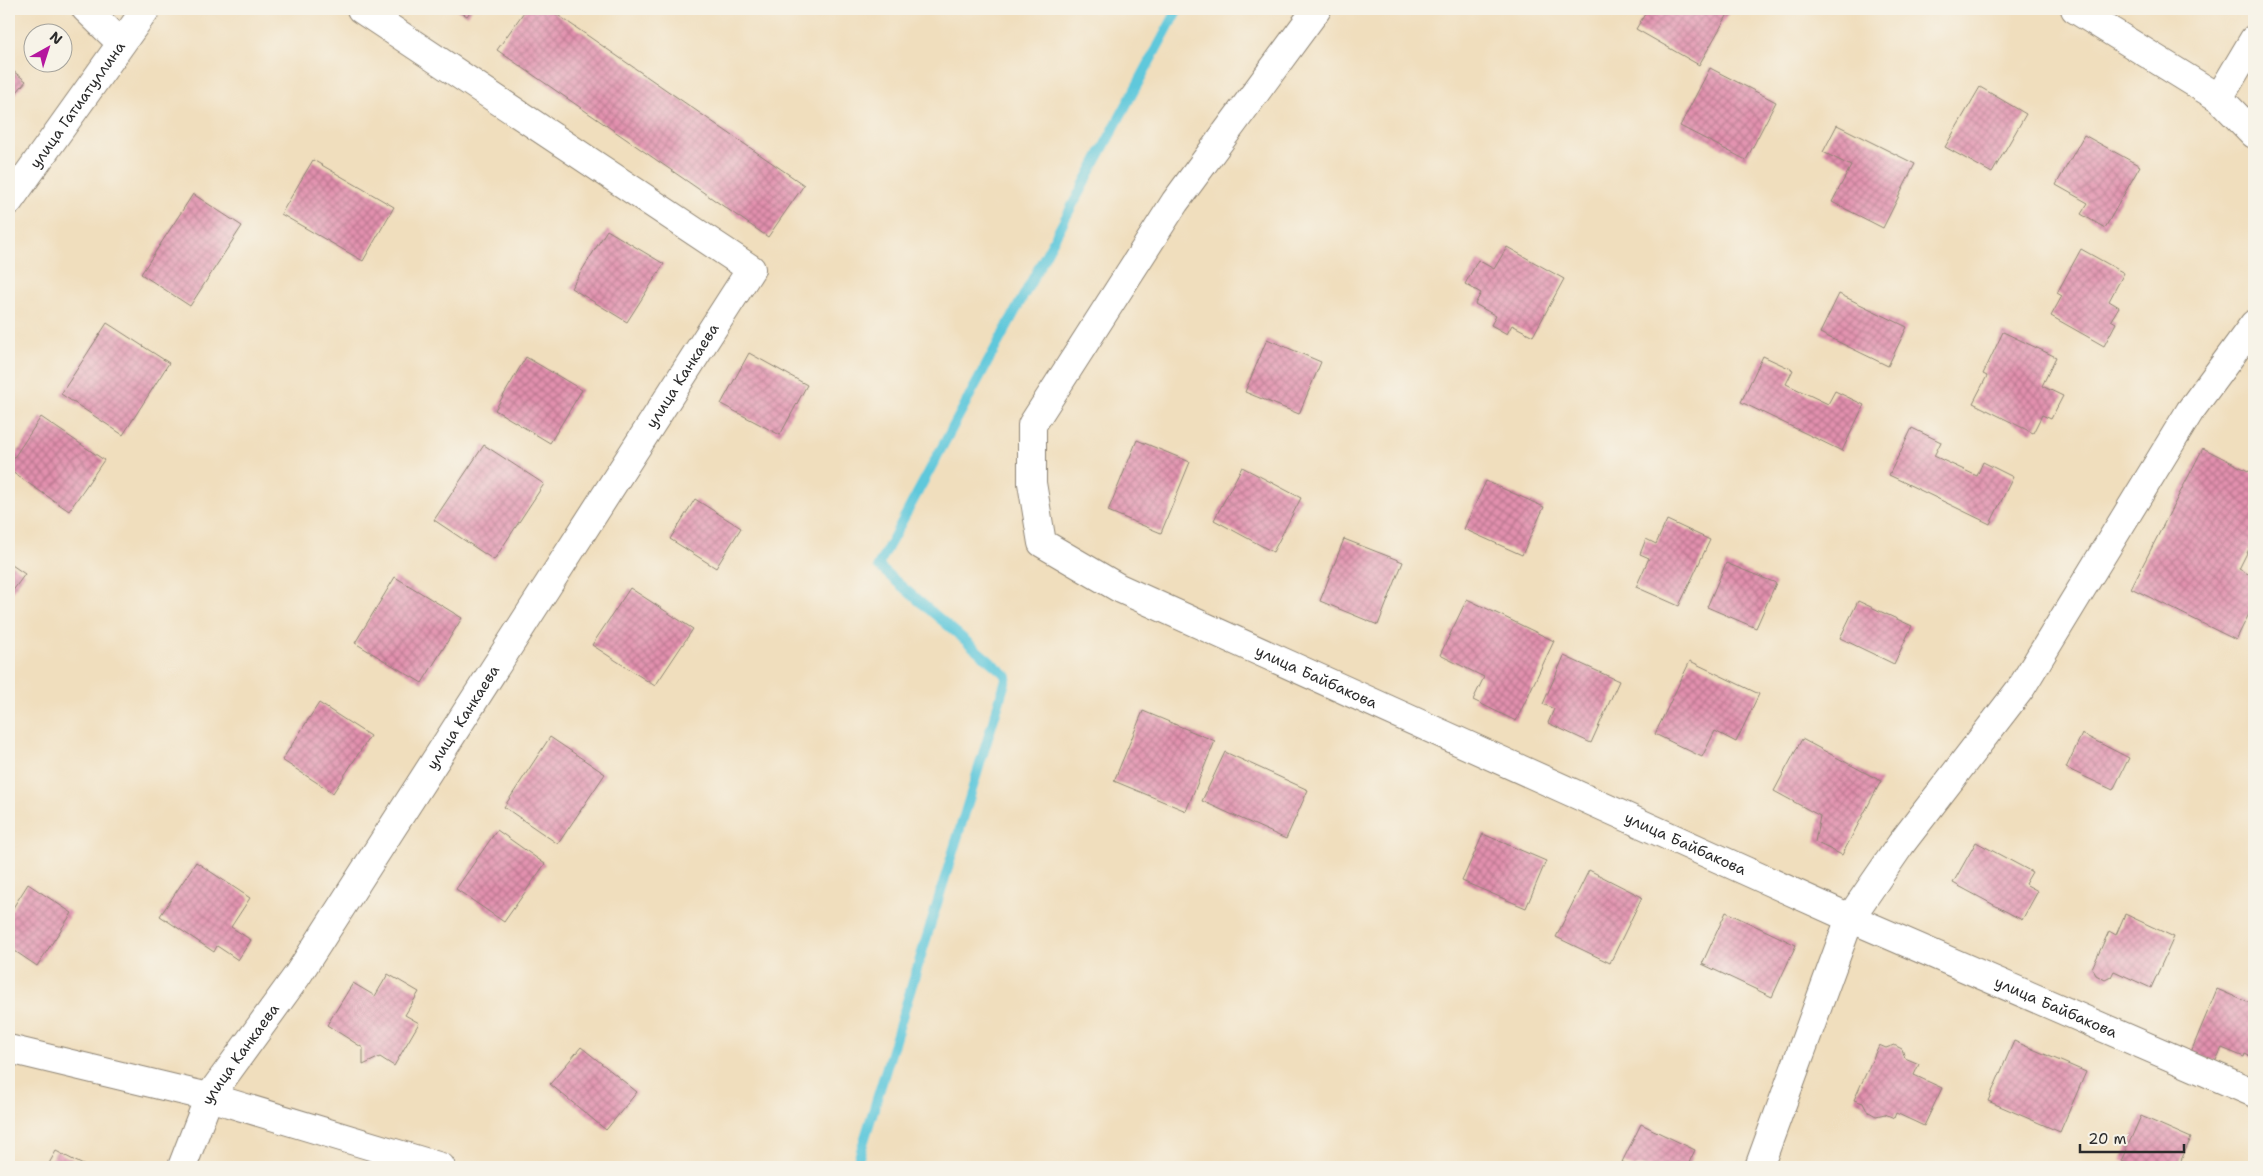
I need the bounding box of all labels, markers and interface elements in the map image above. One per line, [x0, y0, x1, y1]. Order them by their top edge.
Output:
north arrow [22, 22, 72, 72]
text: N [46, 27, 66, 48]
street label: улица Гатиатуллина [25, 37, 130, 172]
street label: улица Канкаева [641, 319, 724, 432]
street label: улица Байбакова [1252, 641, 1381, 714]
street label: улица Канкаева [422, 661, 504, 774]
street label: улица Байбакова [1621, 808, 1750, 880]
street label: улица Байбакова [1992, 972, 2121, 1043]
street label: улица Канкаева [197, 999, 284, 1107]
scale bar [2080, 1121, 2184, 1153]
text: 20 m [2088, 1129, 2127, 1149]

